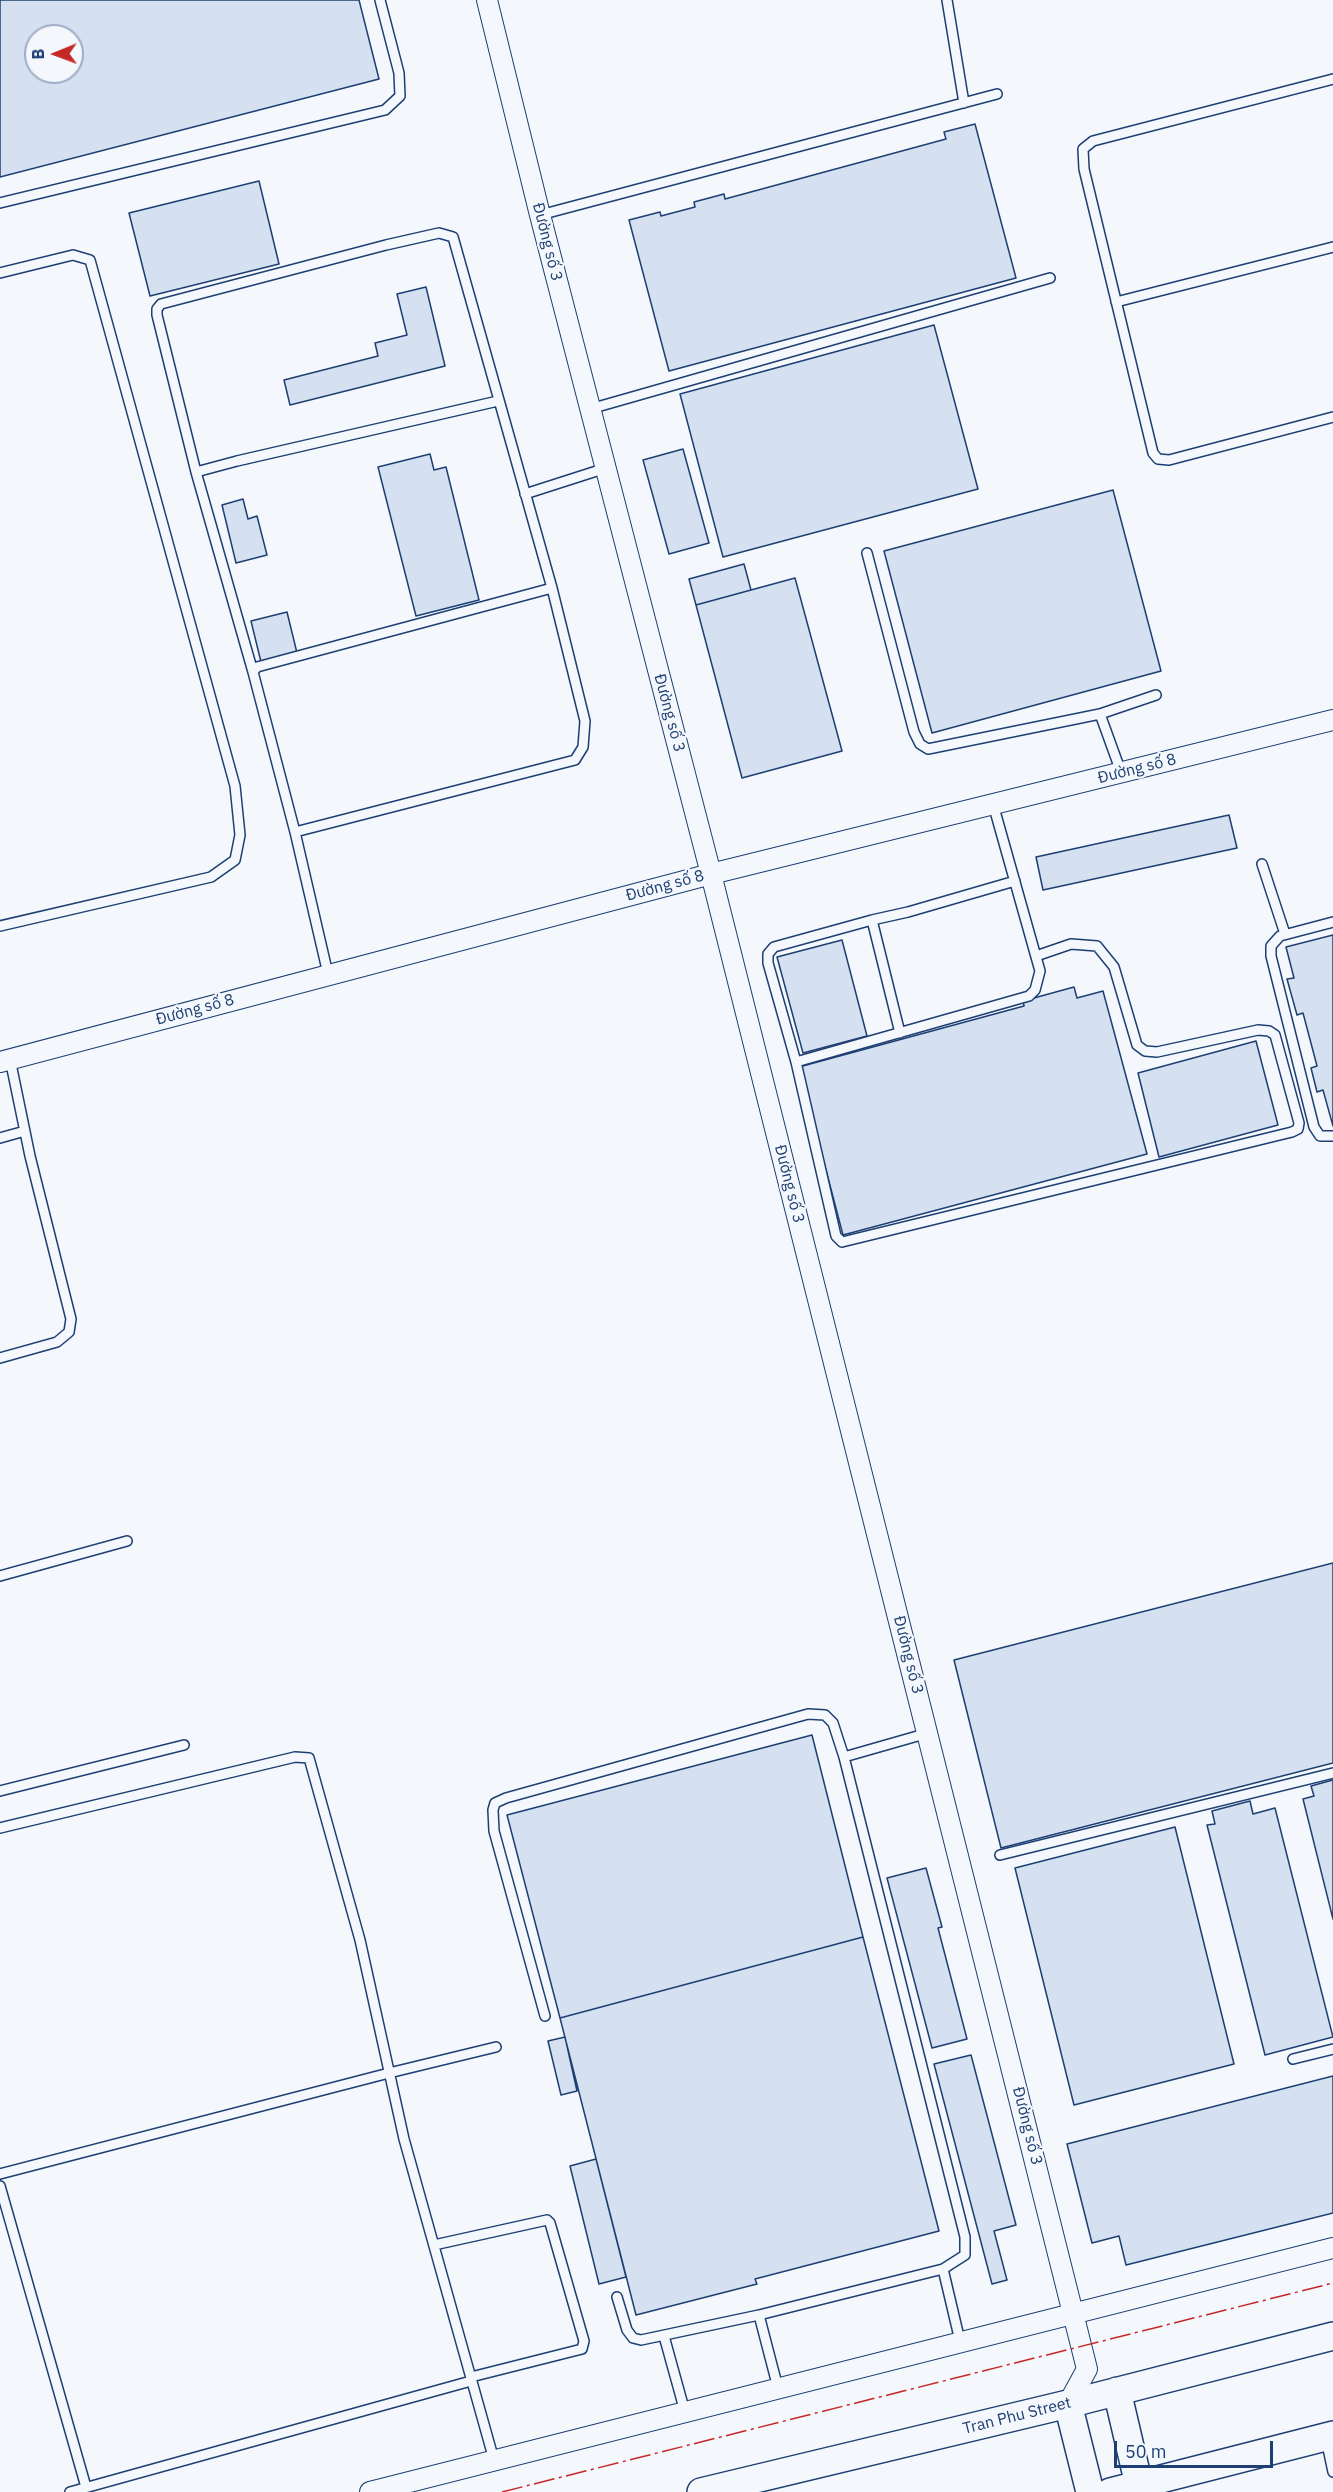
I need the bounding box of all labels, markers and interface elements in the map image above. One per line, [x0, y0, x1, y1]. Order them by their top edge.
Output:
north arrow [24, 24, 84, 84]
text: B [28, 49, 48, 60]
street label: Đường số 3 [528, 201, 566, 283]
street label: Đường số 3 [649, 672, 689, 754]
street label: Đường số 8 [1096, 750, 1178, 788]
street label: Đường số 8 [624, 866, 706, 906]
street label: Đường số 8 [154, 990, 236, 1030]
street label: Đường số 3 [770, 1143, 808, 1225]
street label: Đường số 3 [889, 1614, 927, 1696]
street label: Đường số 3 [1008, 2085, 1046, 2167]
street label: Tran Phu Street [961, 2393, 1073, 2439]
scale bar [1117, 2429, 1276, 2467]
text: 50 m [1125, 2440, 1167, 2463]

